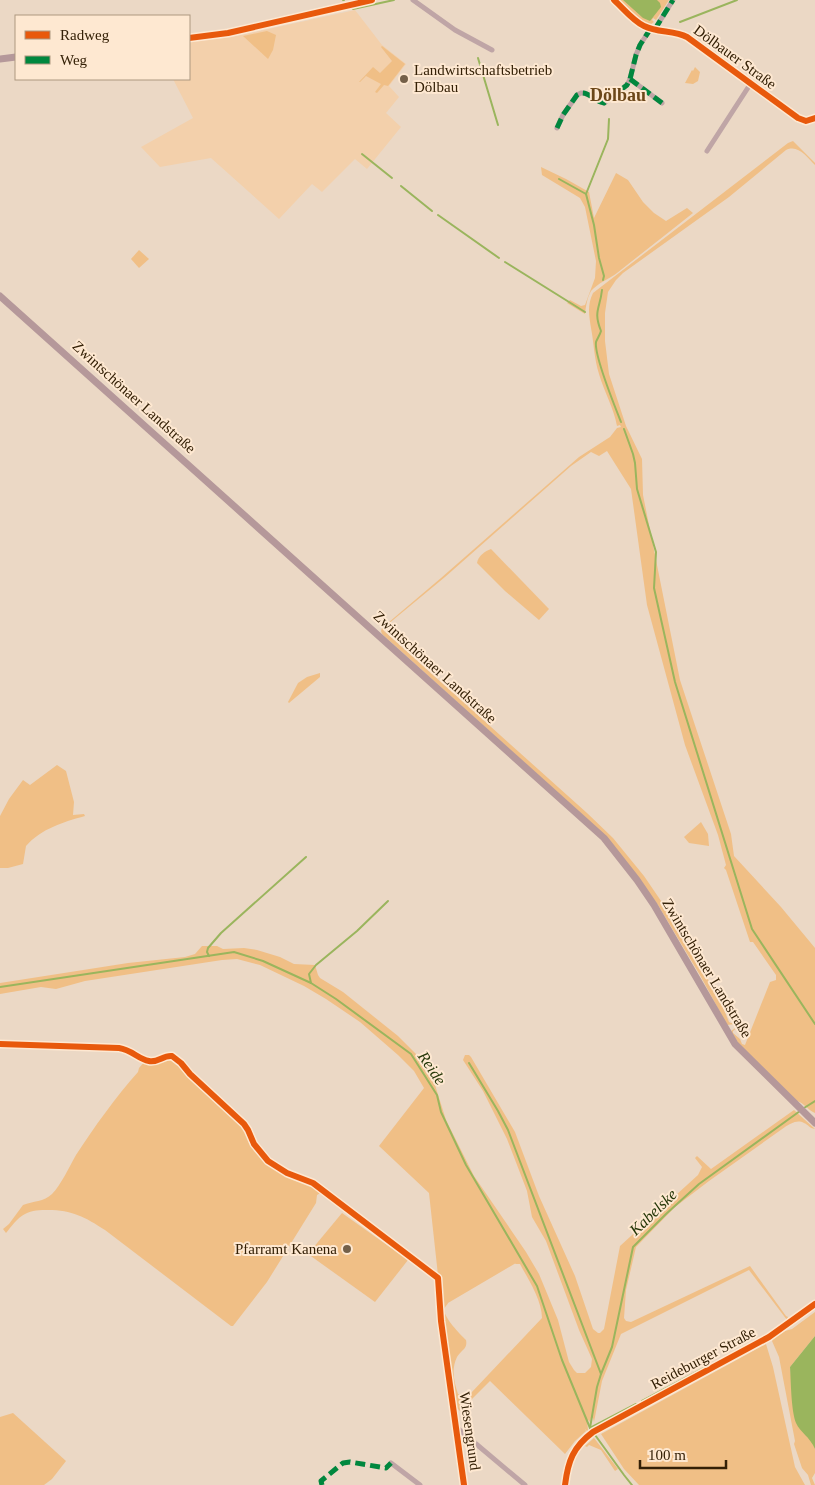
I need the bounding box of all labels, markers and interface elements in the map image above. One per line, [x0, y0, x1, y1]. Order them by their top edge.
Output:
legend [15, 15, 190, 80]
street label: Dölbauer Straße [691, 22, 780, 92]
text: Radweg [60, 27, 110, 43]
text: Weg [60, 52, 88, 68]
place label: Landwirtschaftsbetrieb Dölbau [414, 62, 552, 95]
marker: Landwirtschaftsbetrieb Dölbau [398, 73, 410, 85]
district label: Dölbau [590, 85, 646, 105]
street label: Zwintschönaer Landstraße [69, 338, 199, 457]
street label: Zwintschönaer Landstraße [370, 608, 500, 727]
street label: Zwintschönaer Landstraße [659, 896, 755, 1041]
water label: Reide [414, 1047, 449, 1088]
water label: Kabelske [625, 1186, 680, 1239]
place label: Pfarramt Kanena [235, 1241, 337, 1257]
marker: Pfarramt Kanena [341, 1243, 353, 1255]
street label: Reideburger Straße [648, 1324, 758, 1392]
street label: Wiesengrund [457, 1391, 484, 1472]
scale bar [640, 1438, 726, 1470]
text: 100 m [648, 1447, 686, 1463]

